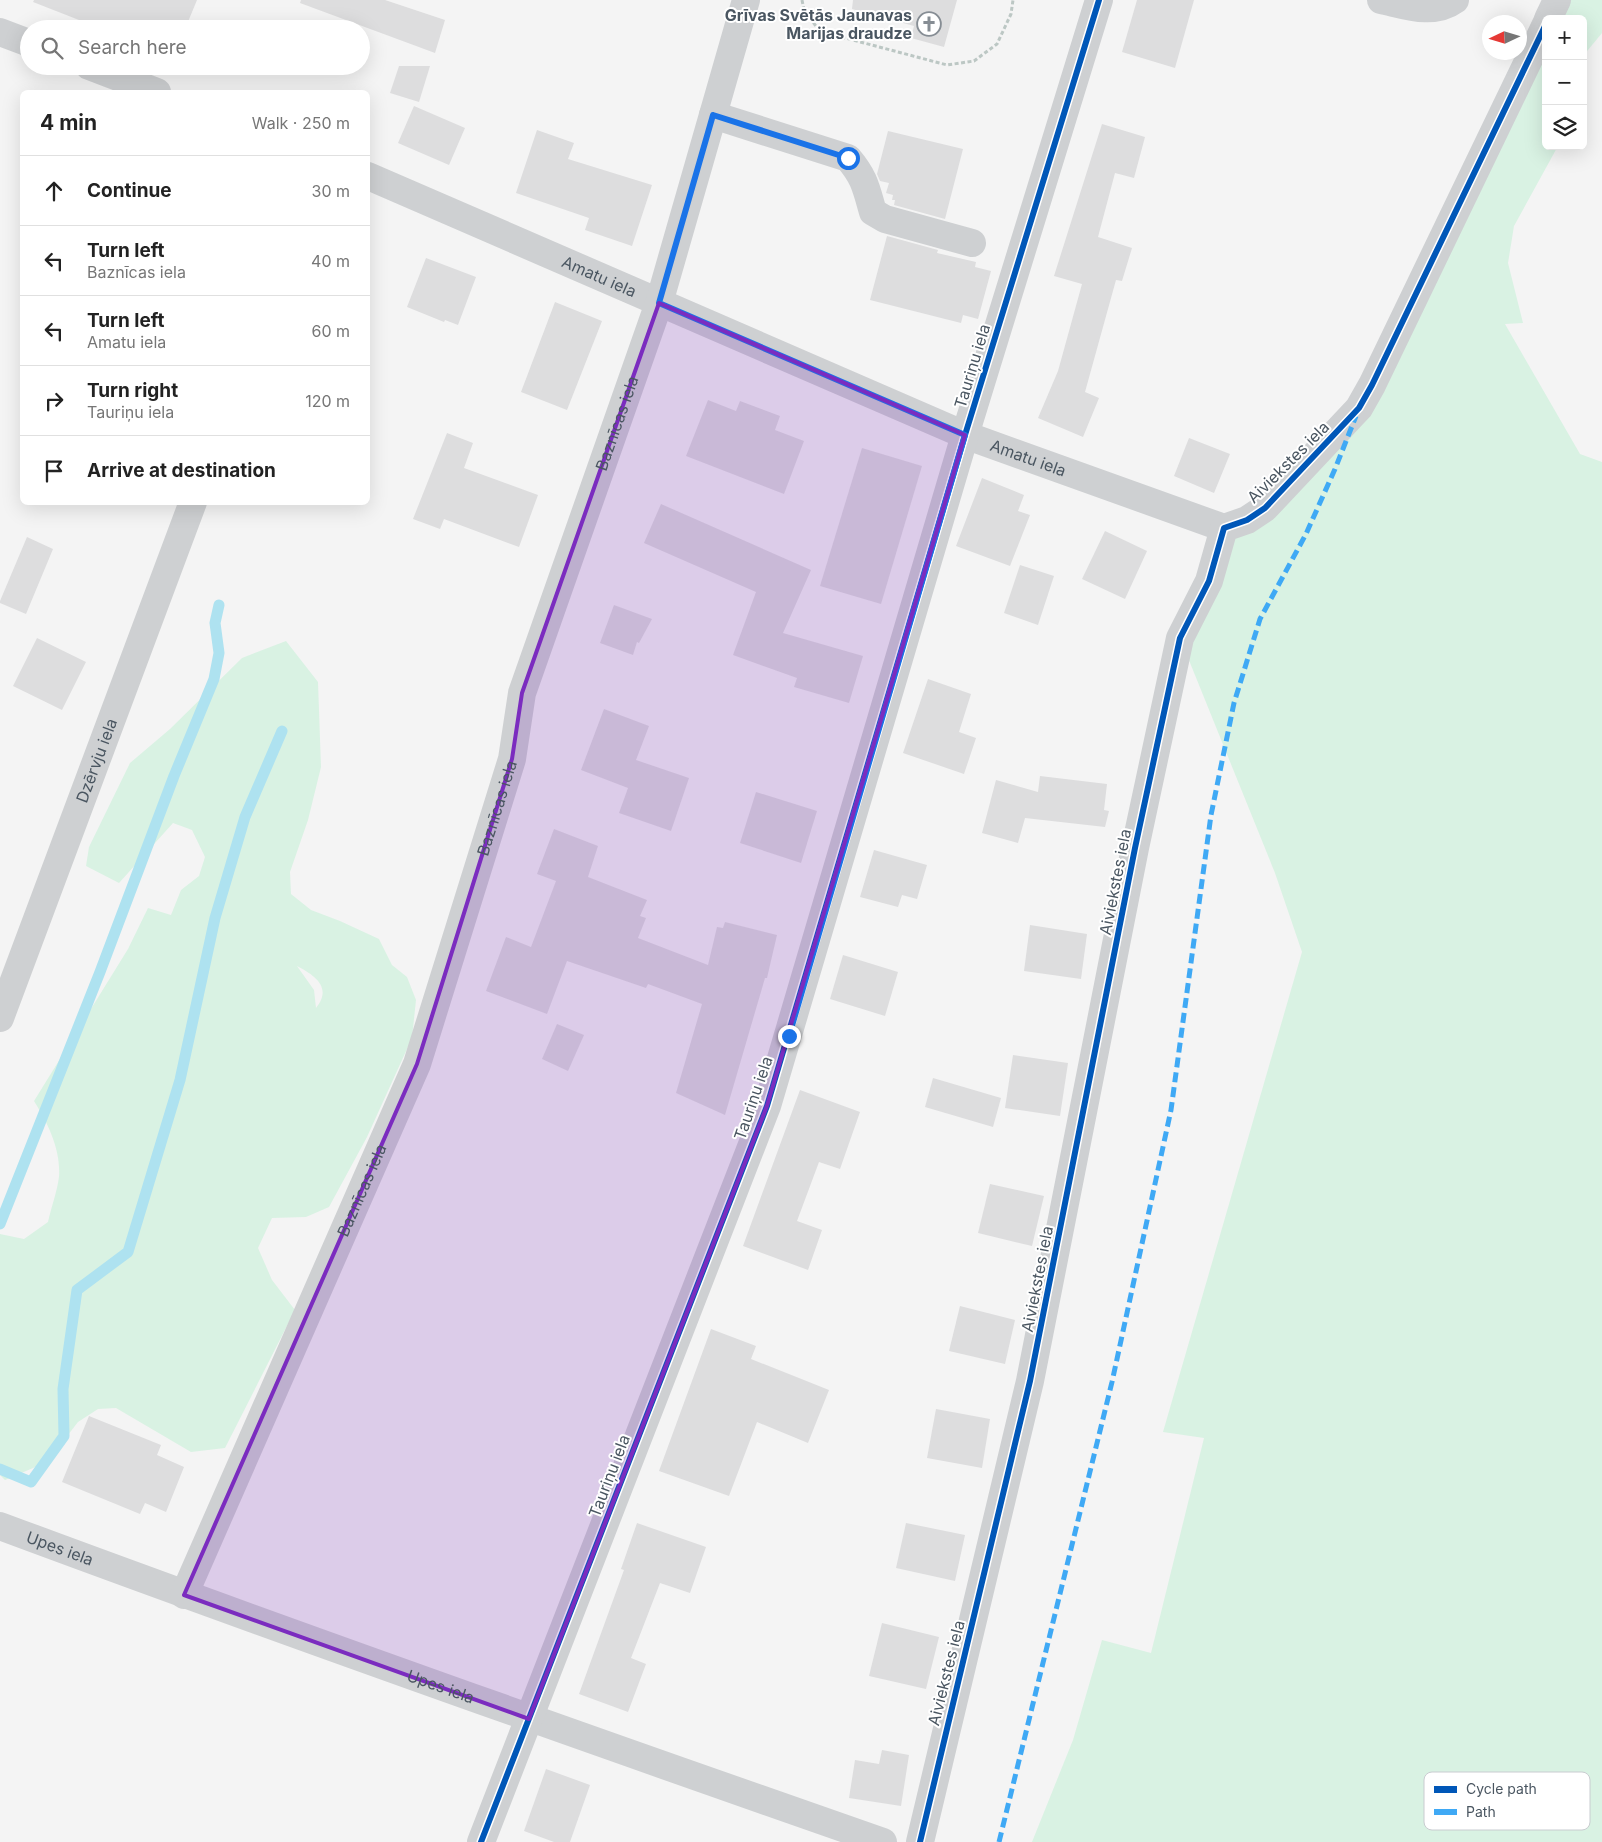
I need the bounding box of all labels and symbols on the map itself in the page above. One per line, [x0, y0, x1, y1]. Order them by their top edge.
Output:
place label: Grīvas Svētās Jaunavas Marijas draudze [725, 5, 912, 43]
church icon: Grīvas Svētās Jaunavas Marijas draudze [916, 11, 942, 37]
north arrow [1482, 15, 1527, 60]
route start [837, 147, 860, 170]
street label: Amatu iela [559, 251, 640, 301]
street label: Tauriņu iela [950, 321, 994, 411]
street label: Baznīcas iela [591, 373, 643, 473]
street label: Aiviekstes iela [1243, 417, 1333, 507]
street label: Amatu iela [988, 435, 1069, 481]
street label: Dzērvju iela [71, 715, 121, 805]
street label: Baznīcas iela [472, 758, 521, 858]
street label: Aiviekstes iela [1095, 827, 1135, 937]
route end [778, 1025, 801, 1048]
street label: Tauriņu iela [729, 1054, 777, 1142]
street label: Baznīcas iela [333, 1141, 391, 1240]
street label: Aiviekstes iela [1017, 1224, 1057, 1334]
street label: Tauriņu iela [584, 1432, 634, 1520]
street label: Upes iela [24, 1527, 96, 1570]
street label: Aiviekstes iela [923, 1618, 969, 1728]
street label: Upes iela [404, 1665, 477, 1707]
legend [1424, 1772, 1590, 1830]
text: Cycle path [1466, 1780, 1537, 1797]
text: Path [1466, 1803, 1496, 1820]

